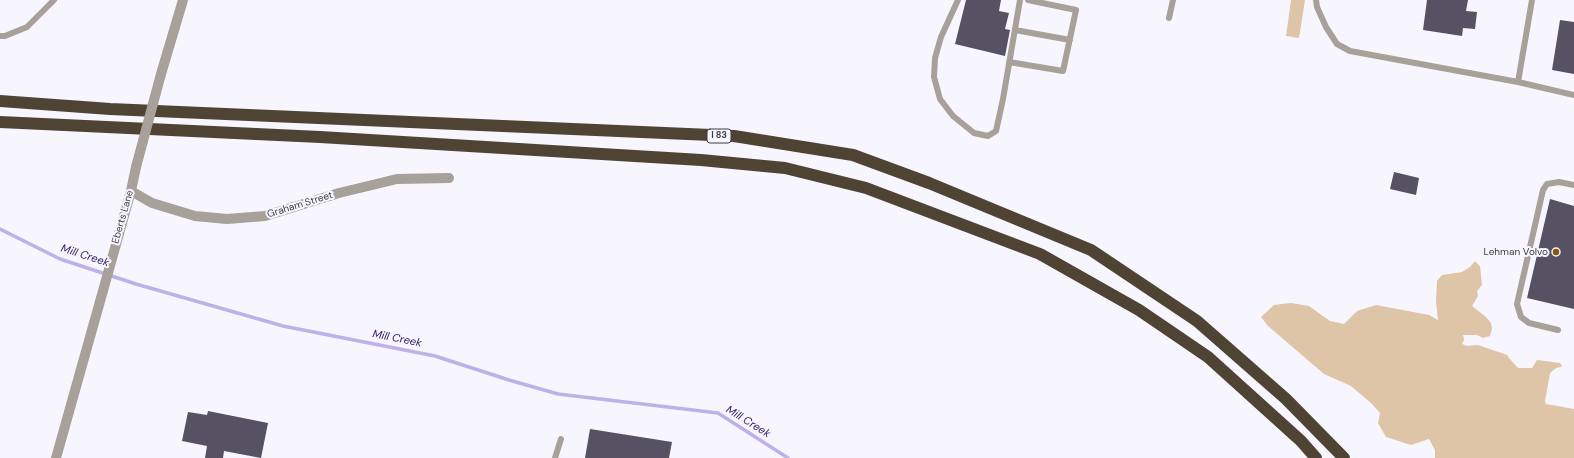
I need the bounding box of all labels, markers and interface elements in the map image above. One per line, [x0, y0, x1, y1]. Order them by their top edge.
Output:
road number: I 83 [707, 129, 731, 143]
street label: Eberts Lane [110, 189, 136, 245]
street label: Graham Street [266, 189, 334, 221]
water label: Mill Creek [59, 242, 111, 270]
place label: Lehman Volvo [1484, 246, 1548, 258]
marker: Lehman Volvo [1551, 247, 1561, 257]
water label: Mill Creek [371, 328, 423, 350]
water label: Mill Creek [723, 403, 773, 441]

